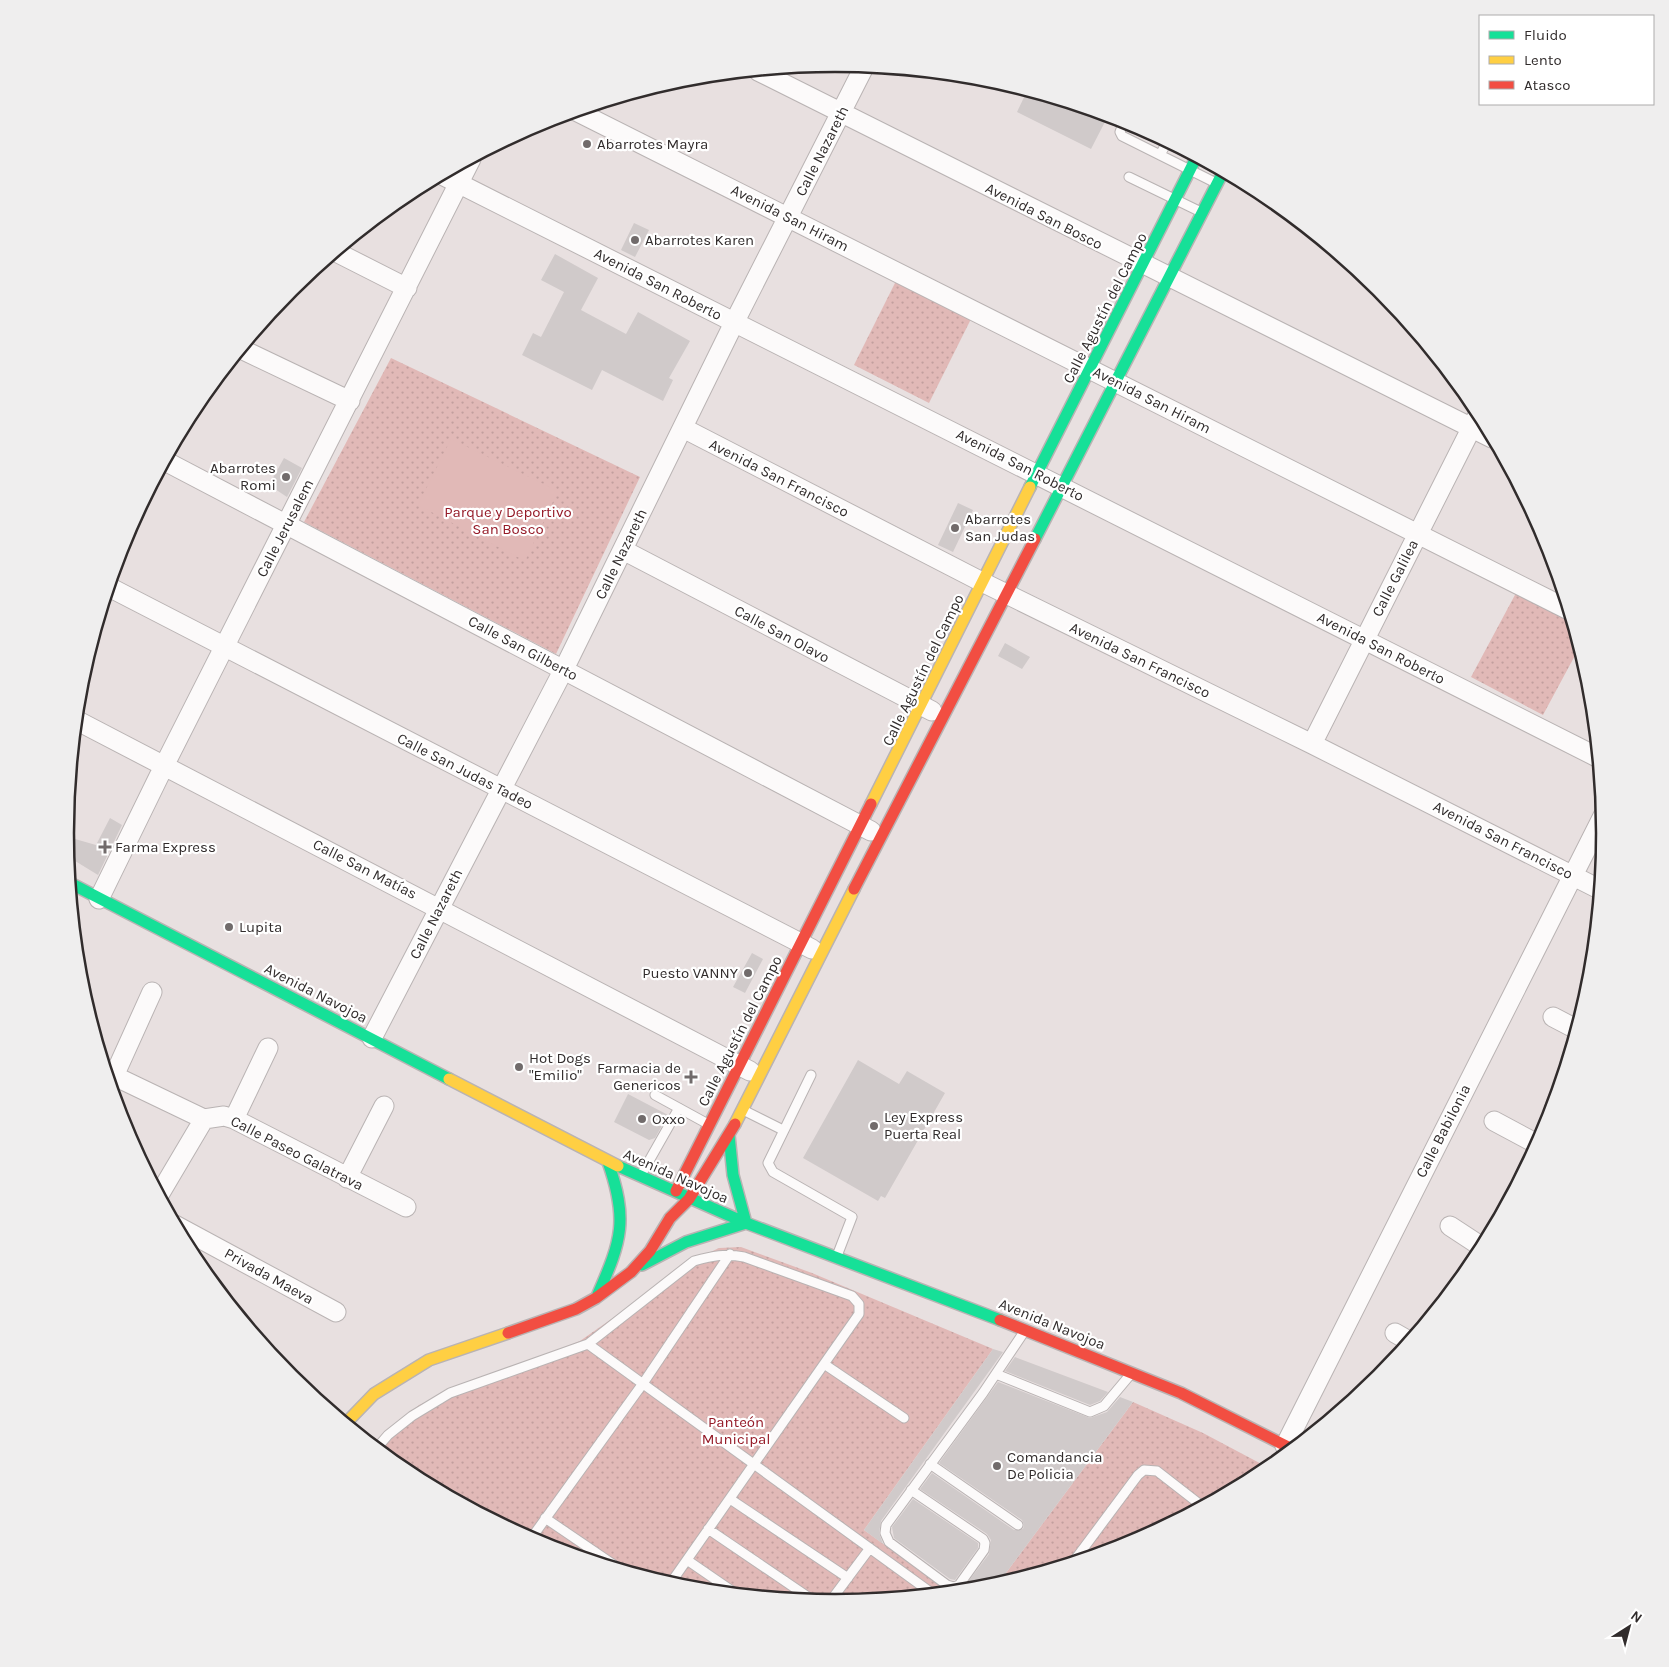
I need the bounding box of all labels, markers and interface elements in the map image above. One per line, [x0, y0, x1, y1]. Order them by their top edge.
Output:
legend [1479, 15, 1654, 105]
text: Fluido [1524, 26, 1567, 44]
text: Lento [1524, 51, 1562, 69]
text: Atasco [1524, 76, 1570, 94]
street label: Calle Nazareth [792, 103, 852, 199]
place label: Abarrotes Mayra [597, 135, 708, 153]
marker: Abarrotes Mayra [581, 138, 593, 150]
street label: Avenida San Bosco [982, 179, 1106, 253]
street label: Avenida San Hiram [728, 180, 852, 256]
street label: Calle Agustín del Campo [1059, 230, 1151, 386]
place label: Abarrotes Karen [645, 231, 754, 249]
marker: Abarrotes Karen [629, 234, 641, 246]
street label: Avenida San Roberto [591, 244, 725, 324]
street label: Avenida San Hiram [1090, 362, 1214, 438]
street label: Avenida San Roberto [953, 425, 1087, 505]
street label: Avenida San Francisco [706, 435, 852, 521]
place label: Abarrotes Romi [210, 459, 276, 494]
marker: Abarrotes Romi [280, 471, 292, 483]
street label: Calle Jerusalem [253, 476, 317, 580]
park label: Parque y Deportivo San Bosco [444, 503, 572, 538]
street label: Calle Nazareth [591, 506, 651, 602]
place label: Abarrotes San Judas [965, 510, 1035, 545]
marker: Abarrotes San Judas [949, 522, 961, 534]
street label: Calle Galilea [1368, 537, 1422, 619]
street label: Calle Agustín del Campo [878, 591, 968, 749]
street label: Calle San Olavo [731, 601, 833, 667]
street label: Avenida San Roberto [1314, 608, 1448, 688]
street label: Calle San Gilberto [465, 612, 581, 684]
street label: Avenida San Francisco [1067, 618, 1213, 702]
street label: Calle San Judas Tadeo [394, 729, 536, 813]
street label: Avenida San Francisco [1430, 797, 1576, 883]
street label: Calle San Matías [310, 835, 420, 903]
place label: Farma Express [115, 838, 216, 856]
marker: Farma Express [99, 841, 111, 853]
street label: Calle Nazareth [406, 866, 466, 962]
place label: Lupita [239, 918, 282, 936]
marker: Lupita [223, 921, 235, 933]
street label: Calle Agustín del Campo [694, 953, 786, 1109]
street label: Avenida Navojoa [261, 959, 371, 1027]
place label: Puesto VANNY [642, 964, 739, 982]
marker: Puesto VANNY [742, 967, 754, 979]
place label: Hot Dogs "Emilio" [529, 1049, 591, 1084]
place label: Farmacia de Genericos [597, 1059, 681, 1094]
marker: Hot Dogs "Emilio" [513, 1061, 525, 1073]
marker: Farmacia de Genericos [685, 1071, 697, 1083]
street label: Calle Babilonia [1412, 1081, 1474, 1181]
place label: Ley Express Puerta Real [884, 1108, 963, 1143]
place label: Oxxo [652, 1110, 685, 1128]
street label: Calle Paseo Galatrava [228, 1112, 366, 1194]
marker: Oxxo [636, 1113, 648, 1125]
marker: Ley Express Puerta Real [868, 1120, 880, 1132]
street label: Avenida Navojoa [621, 1145, 731, 1207]
street label: Privada Maeva [221, 1244, 317, 1308]
street label: Avenida Navojoa [996, 1294, 1108, 1354]
park label: Panteón Municipal [702, 1413, 770, 1448]
place label: Comandancia De Policia [1007, 1448, 1102, 1483]
marker: Comandancia De Policia [991, 1460, 1003, 1472]
north arrow [1604, 1602, 1654, 1652]
text: N [1627, 1607, 1645, 1627]

